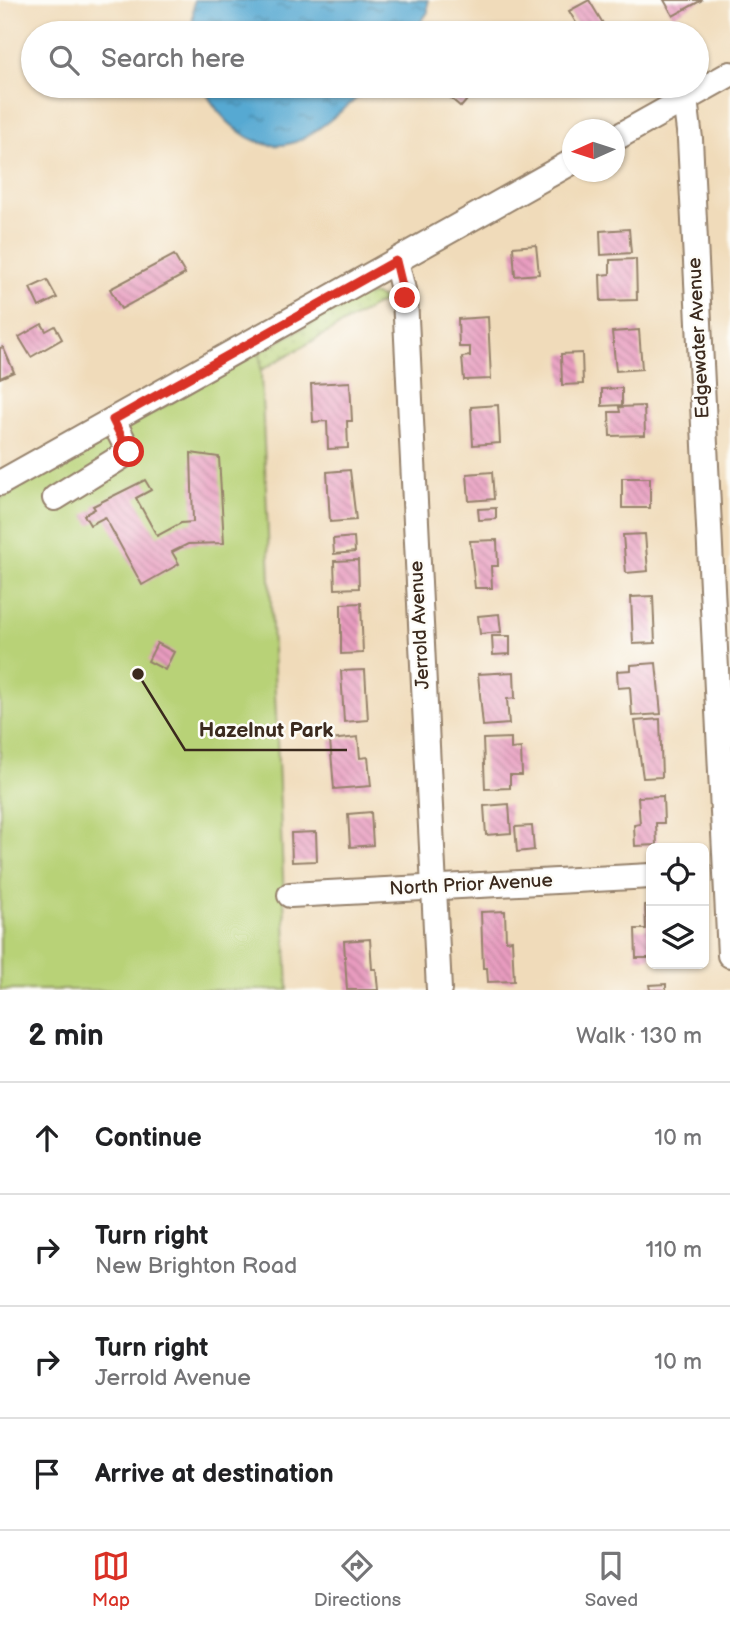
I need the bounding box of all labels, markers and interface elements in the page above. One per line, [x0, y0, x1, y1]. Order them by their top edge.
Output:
search box [21, 21, 709, 98]
icon: search [45, 41, 83, 79]
text: Search here [101, 44, 245, 75]
north arrow [562, 119, 625, 182]
street label: Edgewater Avenue [683, 257, 715, 419]
route end [389, 282, 420, 313]
route start [113, 436, 144, 467]
street label: Jerrold Avenue [405, 560, 435, 690]
callout: Hazelnut Park [185, 708, 347, 750]
text: Hazelnut Park [199, 718, 333, 743]
map controls [646, 843, 709, 969]
button: locate [646, 843, 709, 906]
street label: North Prior Avenue [389, 869, 553, 901]
button: layers [646, 906, 709, 969]
text: 2 min [28, 1018, 104, 1054]
text: Walk · 130 m [576, 1022, 702, 1050]
icon: ahead [28, 1119, 66, 1157]
text: Continue [95, 1123, 202, 1154]
text: 10 m [654, 1124, 702, 1152]
text: Turn right [95, 1221, 208, 1252]
icon: right [28, 1231, 66, 1269]
text: 110 m [645, 1236, 702, 1264]
text: New Brighton Road [95, 1252, 297, 1280]
text: Turn right [95, 1333, 208, 1364]
icon: right [28, 1343, 66, 1381]
text: 10 m [654, 1348, 702, 1376]
text: Jerrold Avenue [95, 1364, 251, 1392]
icon: arrive [28, 1455, 66, 1493]
text: Arrive at destination [95, 1459, 334, 1490]
tab: Map [92, 1547, 130, 1612]
tab: Directions [314, 1547, 401, 1612]
tab: Saved [585, 1547, 638, 1612]

